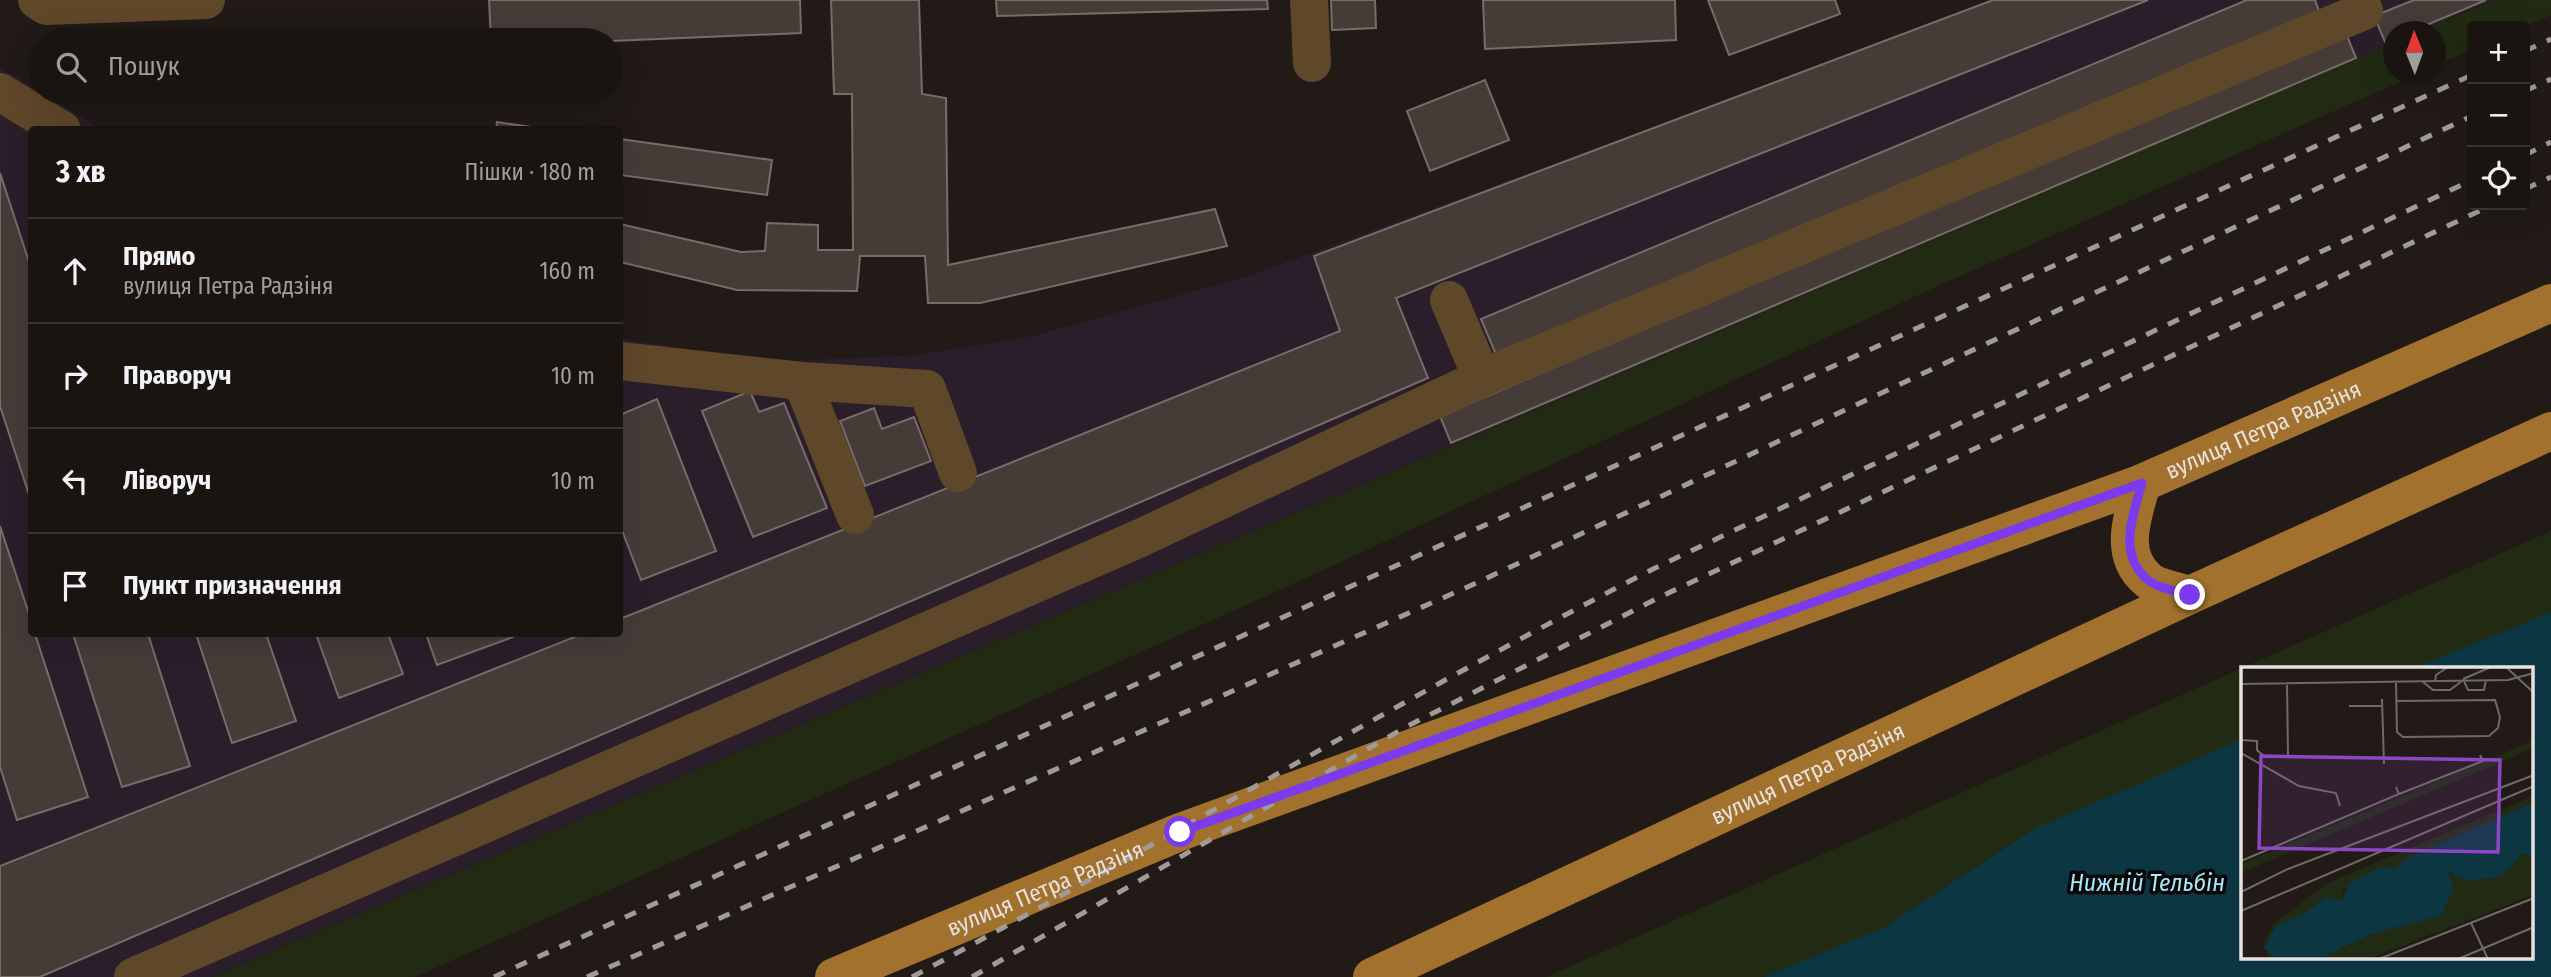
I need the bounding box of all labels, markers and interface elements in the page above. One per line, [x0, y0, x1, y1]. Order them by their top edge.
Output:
north arrow [2383, 21, 2446, 84]
map controls [2467, 21, 2530, 210]
button: + [2467, 21, 2530, 84]
search box [28, 28, 623, 105]
icon: search [52, 48, 90, 86]
text: Пошук [108, 51, 180, 82]
button: − [2467, 84, 2530, 147]
button: locate [2467, 147, 2530, 210]
text: 3 хв [56, 154, 106, 190]
text: Пішки · 180 m [465, 158, 595, 186]
text: Прямо [123, 241, 195, 272]
icon: ahead [56, 252, 94, 290]
text: 160 m [540, 257, 595, 285]
text: вулиця Петра Радзіня [123, 272, 334, 300]
icon: right [56, 357, 94, 395]
text: Праворуч [123, 360, 232, 391]
text: 10 m [551, 362, 595, 390]
street label: вулиця Петра Радзіня [2161, 374, 2365, 485]
icon: left [56, 462, 94, 500]
text: Ліворуч [123, 465, 211, 496]
text: 10 m [551, 467, 595, 495]
icon: arrive [56, 567, 94, 605]
text: Пункт призначення [123, 570, 342, 601]
route end [2174, 579, 2205, 610]
inset map [2241, 667, 2534, 960]
street label: вулиця Петра Радзіня [1706, 716, 1909, 831]
route start [1164, 816, 1195, 847]
street label: вулиця Петра Радзіня [943, 835, 1148, 942]
water label: Нижній Тельбін [2069, 869, 2225, 897]

